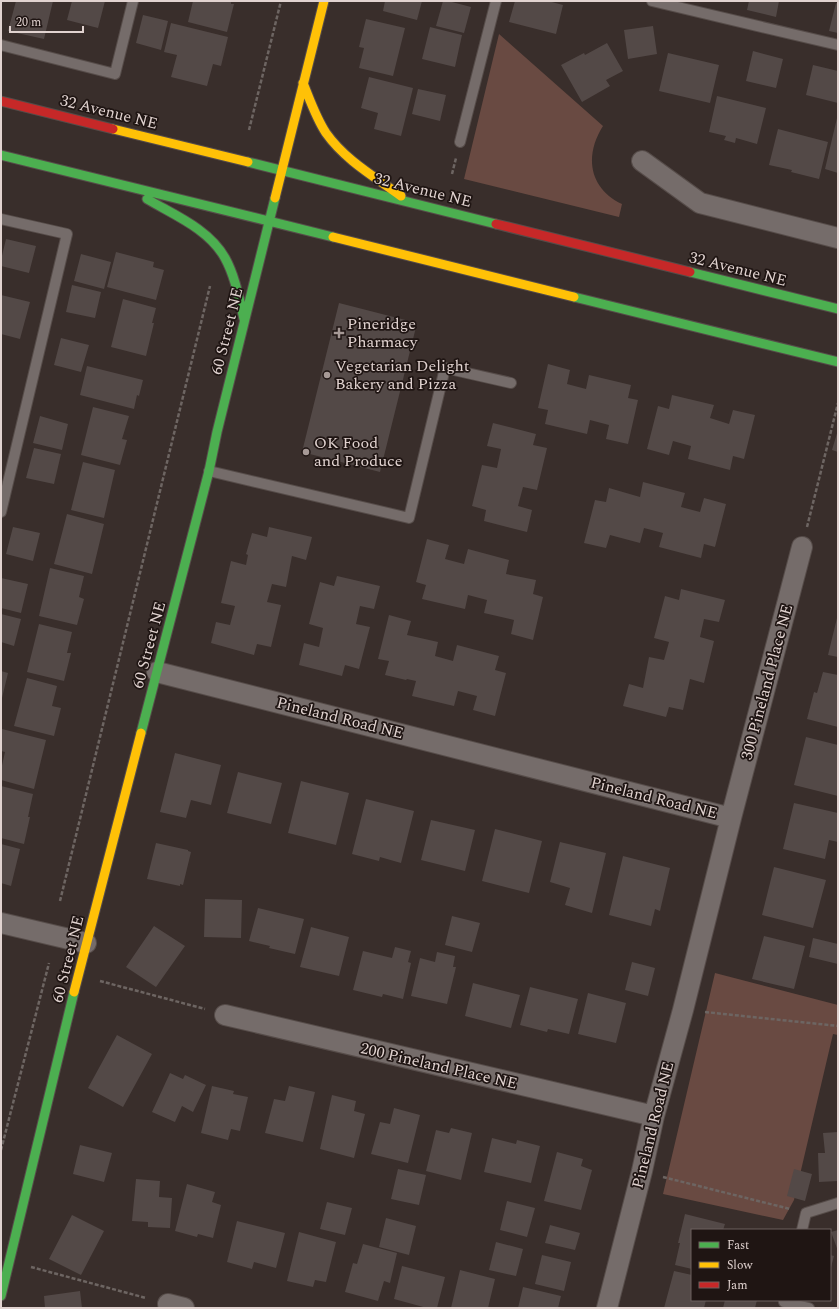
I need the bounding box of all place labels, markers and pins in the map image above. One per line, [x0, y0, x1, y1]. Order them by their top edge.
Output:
place label: Pineridge Pharmacy [347, 312, 419, 354]
marker: Pineridge Pharmacy [334, 328, 344, 338]
place label: Vegetarian Delight Bakery and Pizza [335, 354, 470, 396]
marker: Vegetarian Delight Bakery and Pizza [322, 370, 332, 380]
place label: OK Food and Produce [314, 431, 403, 473]
marker: OK Food and Produce [301, 447, 311, 457]

